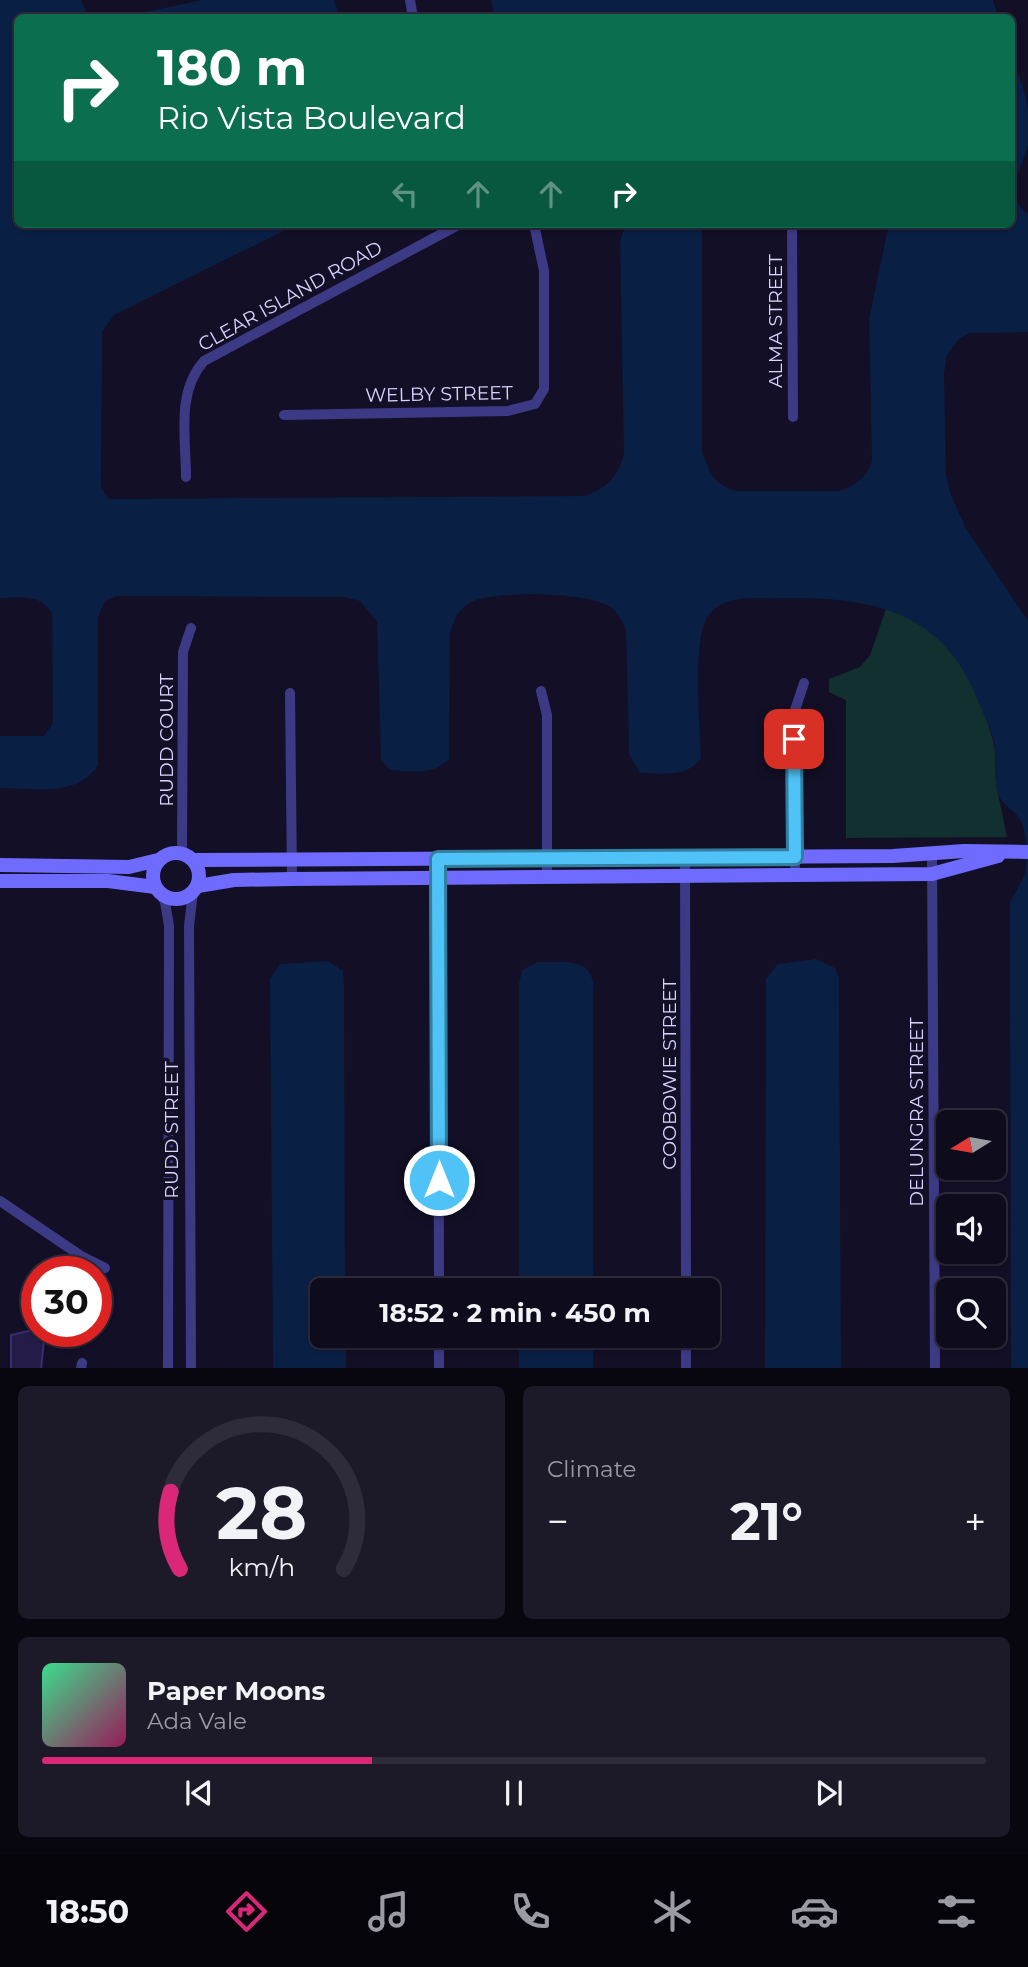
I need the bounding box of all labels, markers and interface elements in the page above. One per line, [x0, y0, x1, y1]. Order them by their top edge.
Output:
text: 180 m [157, 38, 307, 97]
icon: right [42, 42, 133, 133]
text: Rio Vista Boulevard [157, 98, 466, 137]
icon: left [386, 175, 424, 213]
icon: ahead [459, 175, 497, 213]
icon: ahead [532, 175, 570, 213]
icon: right [605, 175, 643, 213]
street label: CLEAR ISLAND ROAD [194, 236, 386, 356]
street label: ALMA STREET [764, 254, 787, 388]
street label: WELBY STREET [365, 381, 513, 407]
street label: RUDD COURT [155, 673, 178, 807]
pin [764, 709, 824, 769]
icon: arrive [775, 720, 813, 758]
street label: COOBOWIE STREET [658, 978, 681, 1170]
street label: DELUNGRA STREET [905, 1017, 928, 1207]
street label: RUDD STREET [160, 1061, 183, 1199]
north arrow [936, 1110, 1006, 1180]
map controls [936, 1110, 1006, 1348]
position arrow [402, 1143, 476, 1217]
button: sound [936, 1194, 1006, 1264]
speed limit sign: 30 [21, 1256, 112, 1347]
button: search [936, 1278, 1006, 1348]
text: 18:52 · 2 min · 450 m [379, 1297, 651, 1329]
text: Climate [547, 1455, 636, 1483]
text: 28 [216, 1469, 307, 1557]
text: 21° [730, 1490, 803, 1553]
text: − [547, 1498, 569, 1545]
text: + [964, 1498, 986, 1545]
text: km/h [228, 1551, 295, 1581]
text: Paper Moons [147, 1675, 325, 1707]
text: Ada Vale [147, 1707, 247, 1735]
icon: previous [180, 1774, 218, 1812]
icon: pause [495, 1774, 533, 1812]
icon: next [810, 1774, 848, 1812]
icon: directions [222, 1887, 271, 1936]
icon: music [364, 1887, 413, 1936]
icon: phone [506, 1887, 555, 1936]
icon: climate [648, 1887, 697, 1936]
icon: car [790, 1887, 839, 1936]
icon: filters [932, 1887, 981, 1936]
text: 18:50 [47, 1892, 129, 1931]

